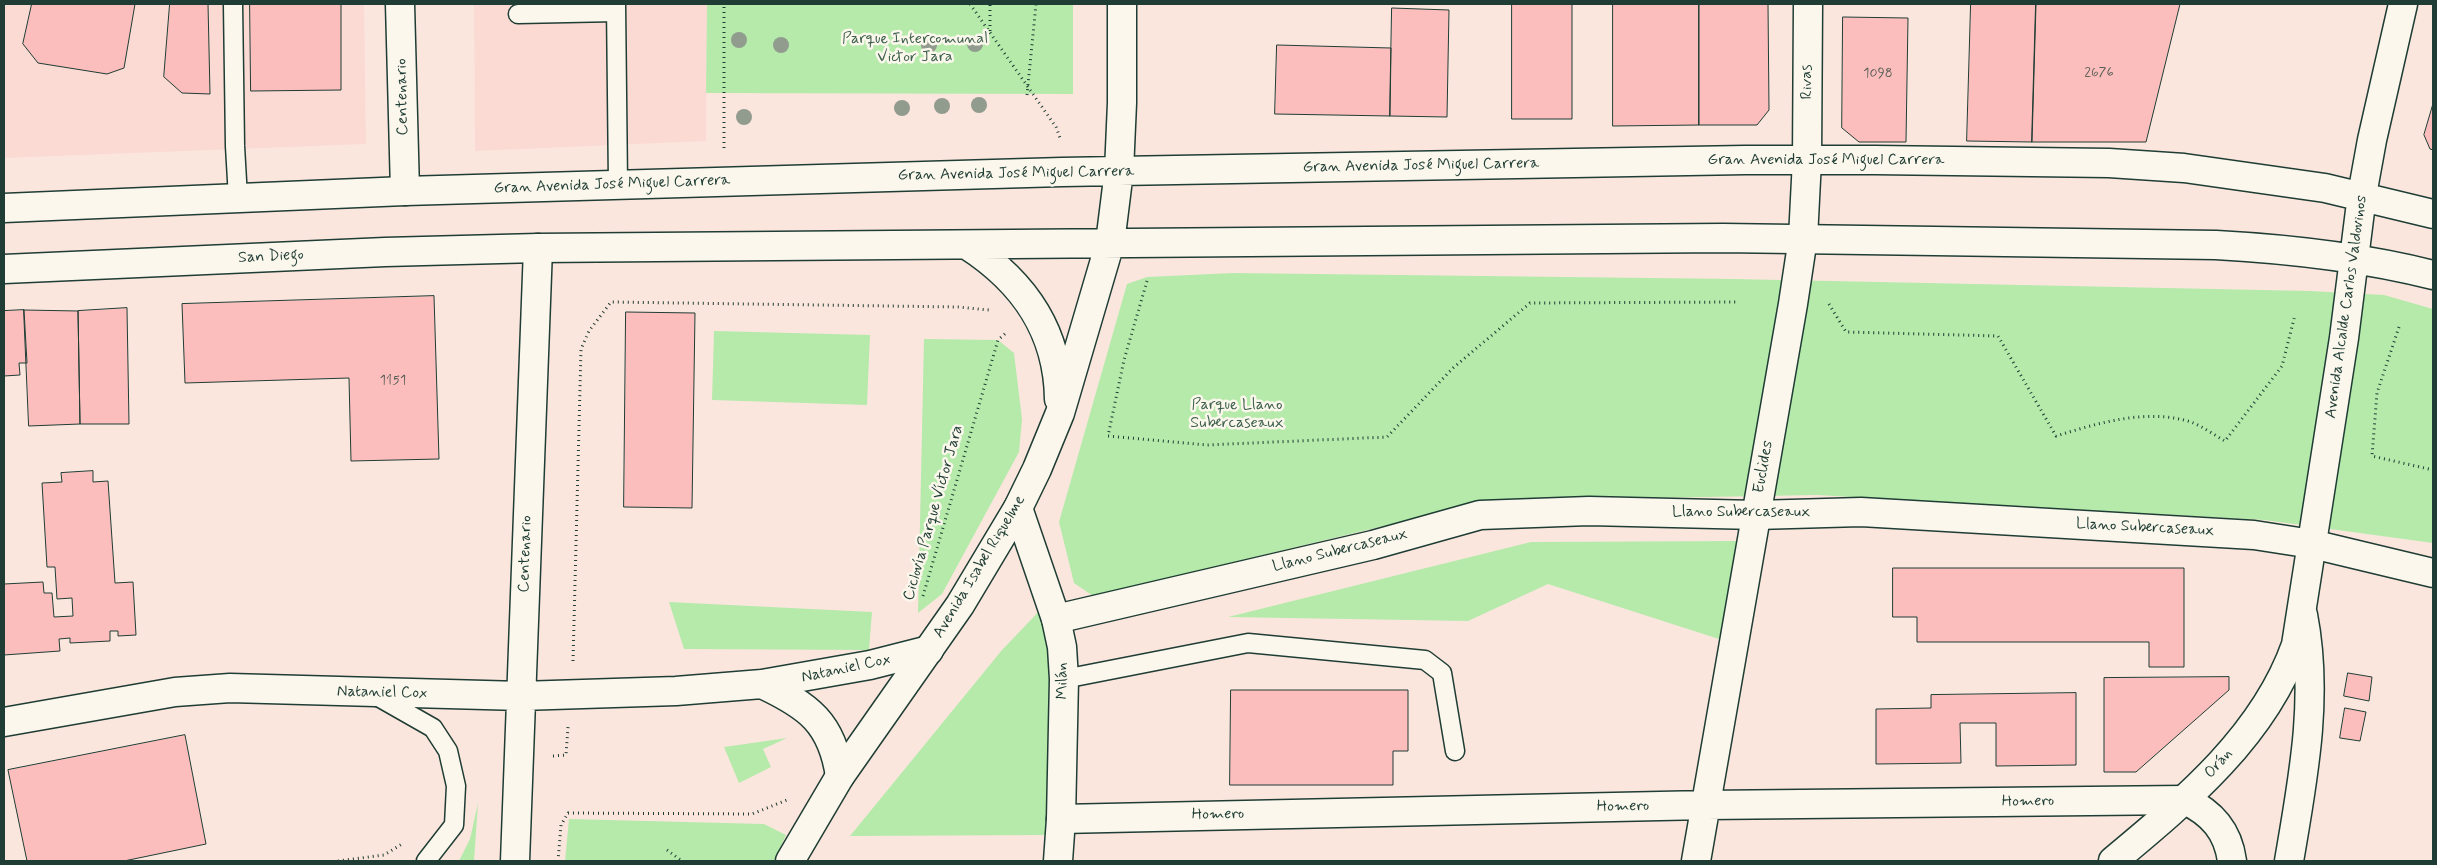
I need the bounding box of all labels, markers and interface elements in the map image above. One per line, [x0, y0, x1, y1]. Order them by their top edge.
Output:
park label: Parque Intercomunal Victor Jara [842, 30, 988, 68]
street label: Centenario [393, 58, 413, 136]
street label: Rivas [1798, 65, 1818, 99]
house number: 2676 [2084, 65, 2114, 81]
house number: 1098 [1863, 66, 1893, 82]
street label: Gran Avenida José Miguel Carrera [1708, 151, 1944, 171]
street label: Gran Avenida José Miguel Carrera [1302, 154, 1540, 178]
street label: Gran Avenida José Miguel Carrera [897, 162, 1135, 186]
street label: Gran Avenida José Miguel Carrera [493, 171, 731, 199]
street label: Avenida Alcalde Carlos Valdovinos [2322, 194, 2372, 420]
street label: San Diego [238, 246, 304, 268]
house number: 1151 [380, 373, 406, 389]
park label: Parque Llano Subercaseaux [1190, 396, 1284, 434]
street label: Ciclovía Parque Víctor Jara [900, 423, 968, 603]
street label: Euclides [1750, 439, 1778, 495]
street label: Avenida Isabel Riquelme [930, 492, 1030, 642]
street label: Llano Subercaseaux [1672, 503, 1810, 523]
street label: Centenario [515, 515, 537, 593]
street label: Llano Subercaseaux [2075, 515, 2215, 541]
street label: Llano Subercaseaux [1271, 525, 1409, 577]
street label: Nataniel Cox [800, 650, 892, 688]
street label: Milán [1053, 662, 1073, 700]
street label: Nataniel Cox [337, 683, 427, 703]
street label: Orán [2201, 745, 2237, 783]
street label: Homero [2002, 792, 2054, 812]
street label: Homero [1597, 797, 1649, 817]
street label: Homero [1192, 805, 1244, 825]

